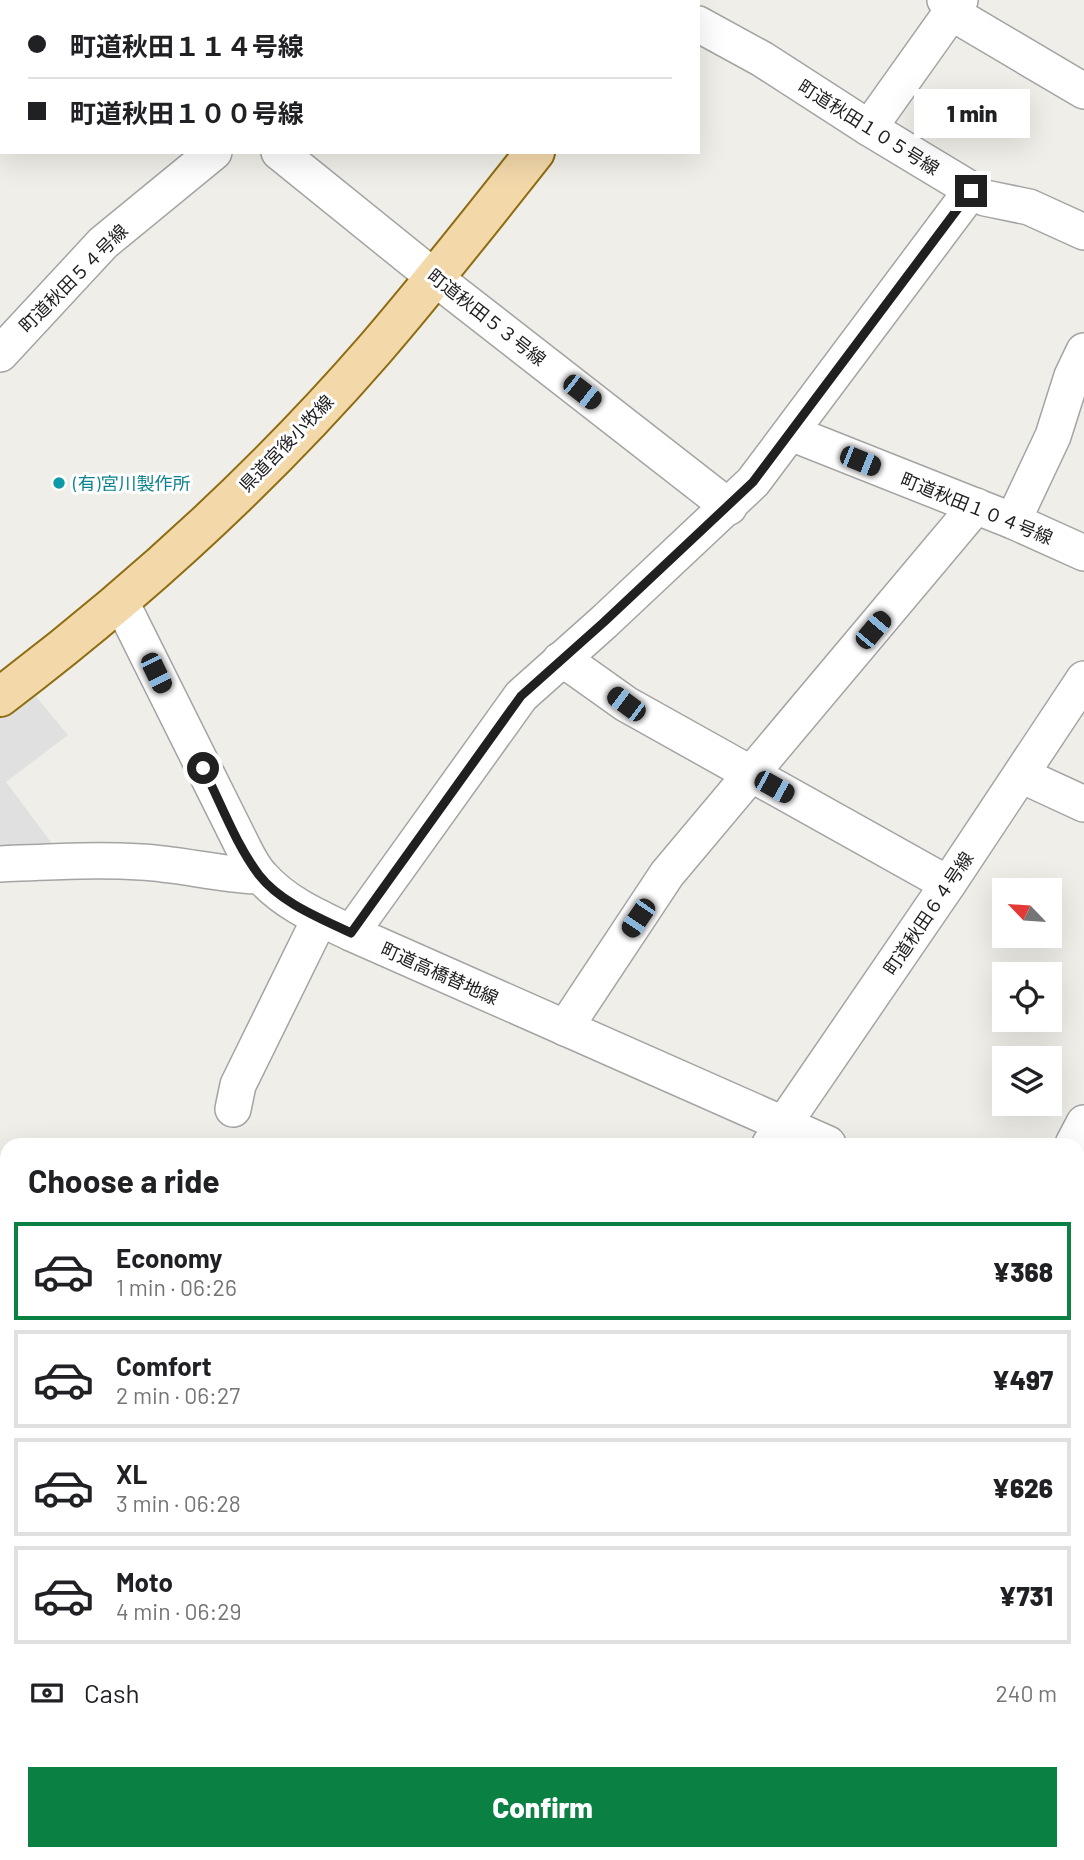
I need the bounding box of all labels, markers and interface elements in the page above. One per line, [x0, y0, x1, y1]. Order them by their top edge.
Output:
text: 町道秋田１１４号線 [70, 30, 304, 61]
street label: 町道秋田１０５号線 [794, 75, 944, 179]
callout: 1 min [913, 90, 1029, 138]
text: 町道秋田１００号線 [70, 97, 304, 128]
text: 1 min [947, 99, 997, 127]
route end [955, 175, 987, 207]
street label: 町道秋田５４号線 [14, 219, 132, 337]
street label: 町道秋田５３号線 [423, 264, 551, 370]
car [559, 371, 606, 413]
street label: 県道宮後小牧線 [234, 390, 338, 496]
car [837, 443, 884, 479]
street label: 町道秋田１０４号線 [898, 467, 1056, 549]
place label: (有)宮川製作所 [72, 472, 190, 494]
marker: (有)宮川製作所 [51, 475, 67, 491]
car [852, 607, 895, 653]
car [138, 650, 175, 696]
car [603, 683, 650, 725]
route start [187, 752, 219, 784]
car [751, 768, 798, 806]
street label: 町道秋田６４号線 [879, 847, 977, 979]
north arrow [992, 878, 1062, 948]
map controls [992, 878, 1062, 1116]
car [618, 895, 659, 941]
street label: 町道高橋替地線 [378, 937, 502, 1009]
button: locate [992, 962, 1062, 1032]
button: layers [992, 1046, 1062, 1116]
text: Choose a ride [28, 1161, 220, 1199]
icon: car [32, 1240, 95, 1303]
text: Economy [116, 1242, 222, 1273]
text: ¥368 [992, 1256, 1053, 1287]
text: 1 min · 06:26 [116, 1273, 237, 1301]
icon: car [32, 1348, 95, 1411]
text: Comfort [116, 1350, 212, 1381]
text: ¥497 [992, 1364, 1053, 1395]
text: 2 min · 06:27 [116, 1381, 240, 1409]
icon: car [32, 1456, 95, 1519]
text: XL [116, 1458, 147, 1489]
text: ¥626 [992, 1472, 1053, 1503]
text: 3 min · 06:28 [116, 1489, 241, 1517]
icon: car [32, 1564, 95, 1627]
text: Moto [116, 1566, 173, 1597]
text: ¥731 [999, 1580, 1053, 1611]
text: 4 min · 06:29 [116, 1597, 242, 1625]
icon: cash [28, 1674, 66, 1712]
text: Cash [84, 1677, 139, 1708]
text: 240 m [995, 1679, 1057, 1707]
button: Confirm [28, 1767, 1057, 1847]

